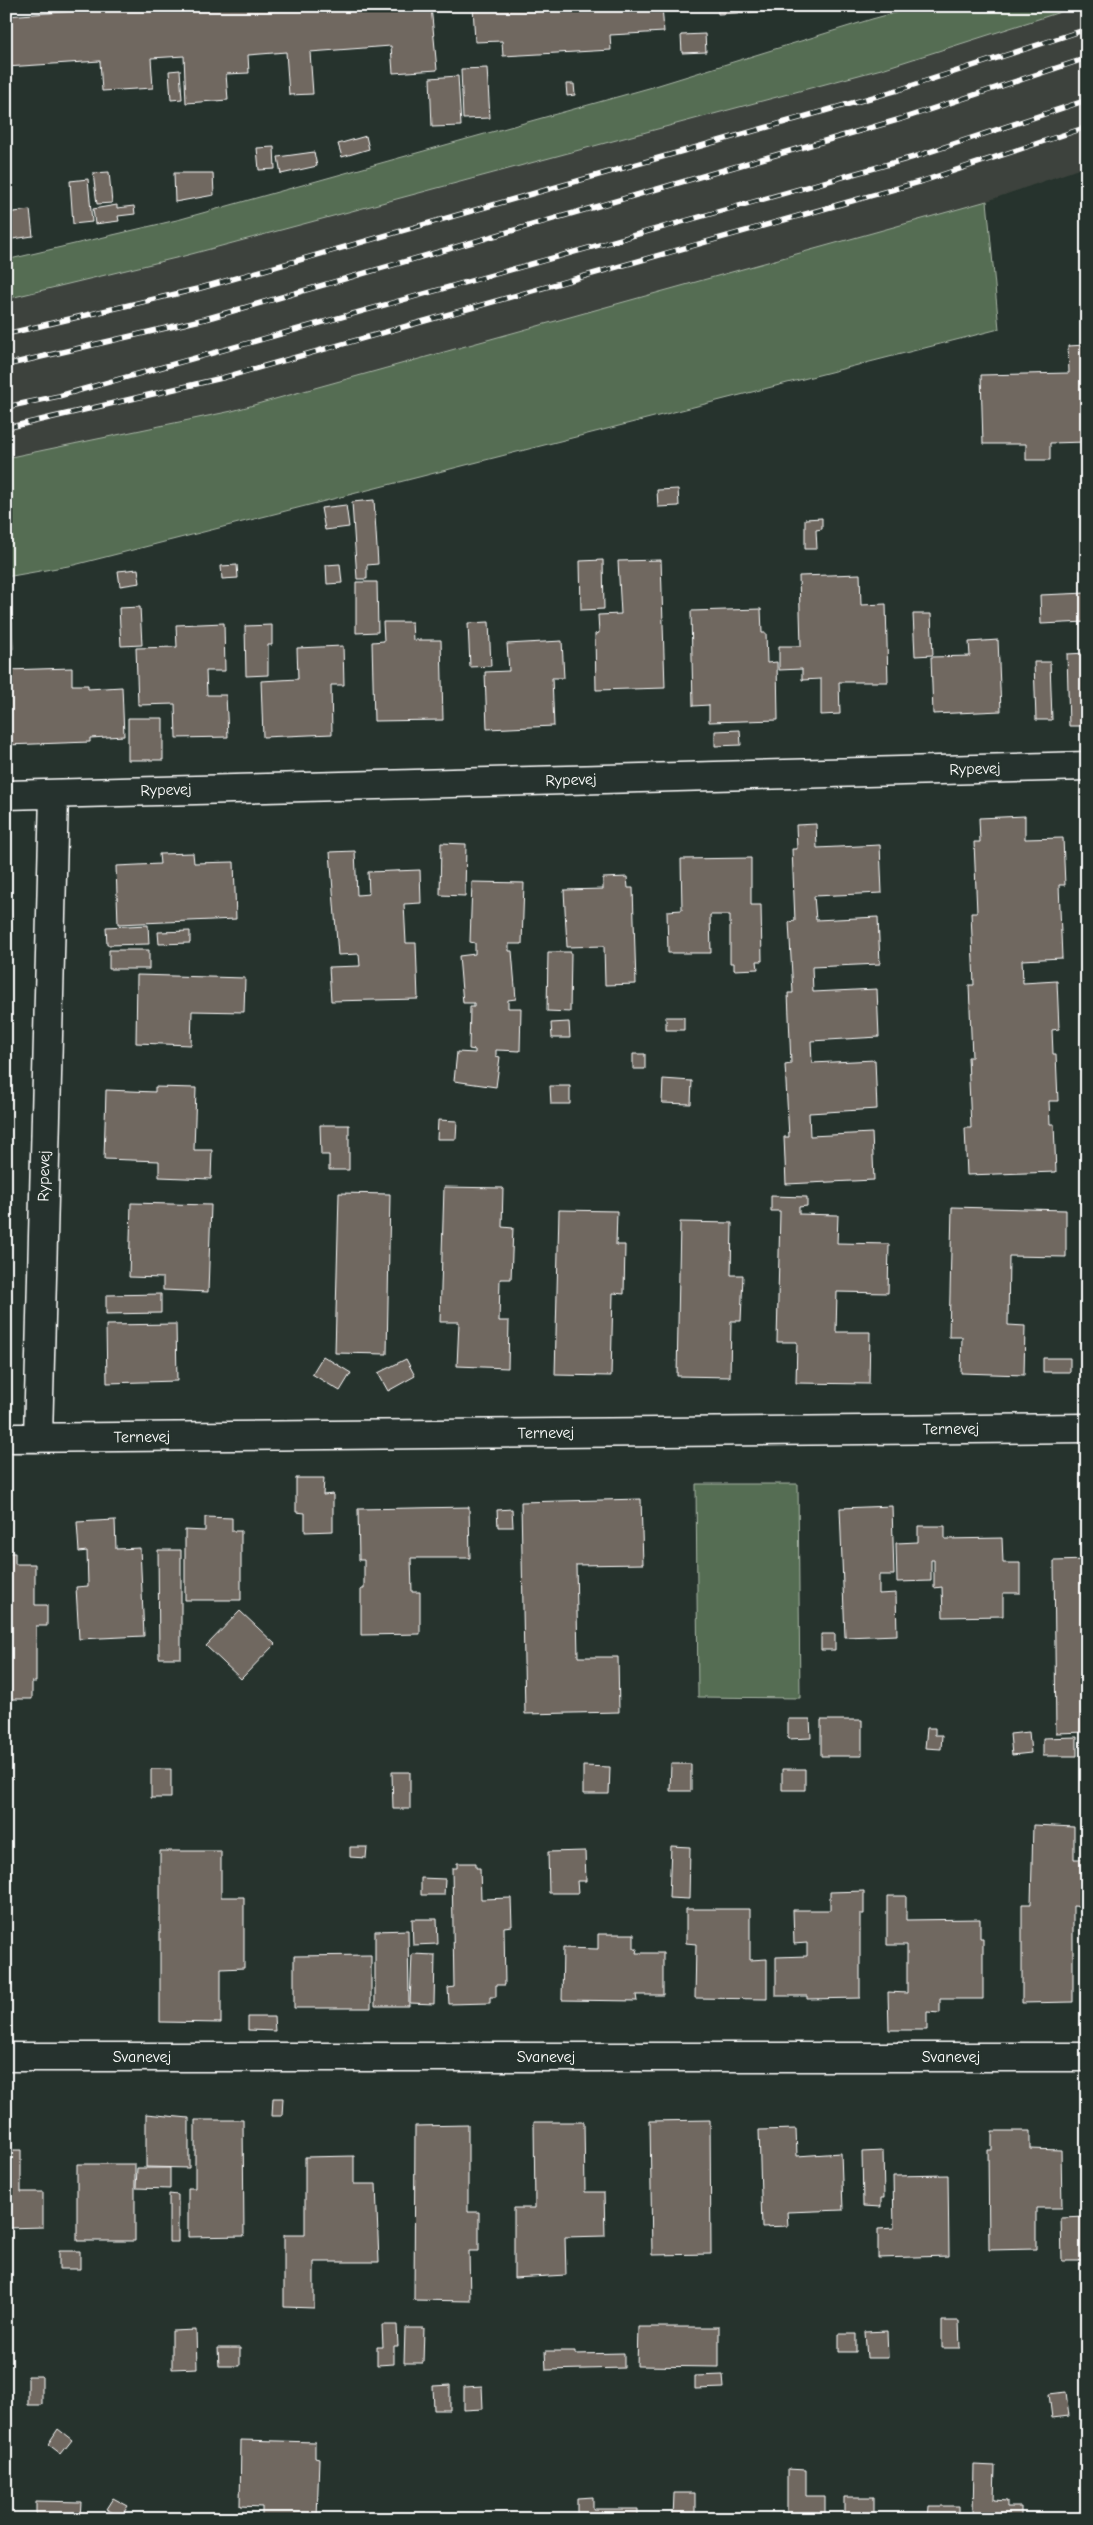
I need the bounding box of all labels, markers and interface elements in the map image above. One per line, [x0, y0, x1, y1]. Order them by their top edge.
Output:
street label: Rypevej [949, 759, 1001, 779]
street label: Rypevej [545, 770, 597, 790]
street label: Rypevej [140, 780, 192, 800]
street label: Rypevej [35, 1150, 53, 1202]
street label: Ternevej [923, 1420, 979, 1438]
street label: Ternevej [518, 1424, 574, 1442]
street label: Ternevej [114, 1428, 170, 1446]
street label: Svanevej [113, 2048, 171, 2066]
street label: Svanevej [517, 2048, 575, 2066]
street label: Svanevej [922, 2048, 980, 2066]

